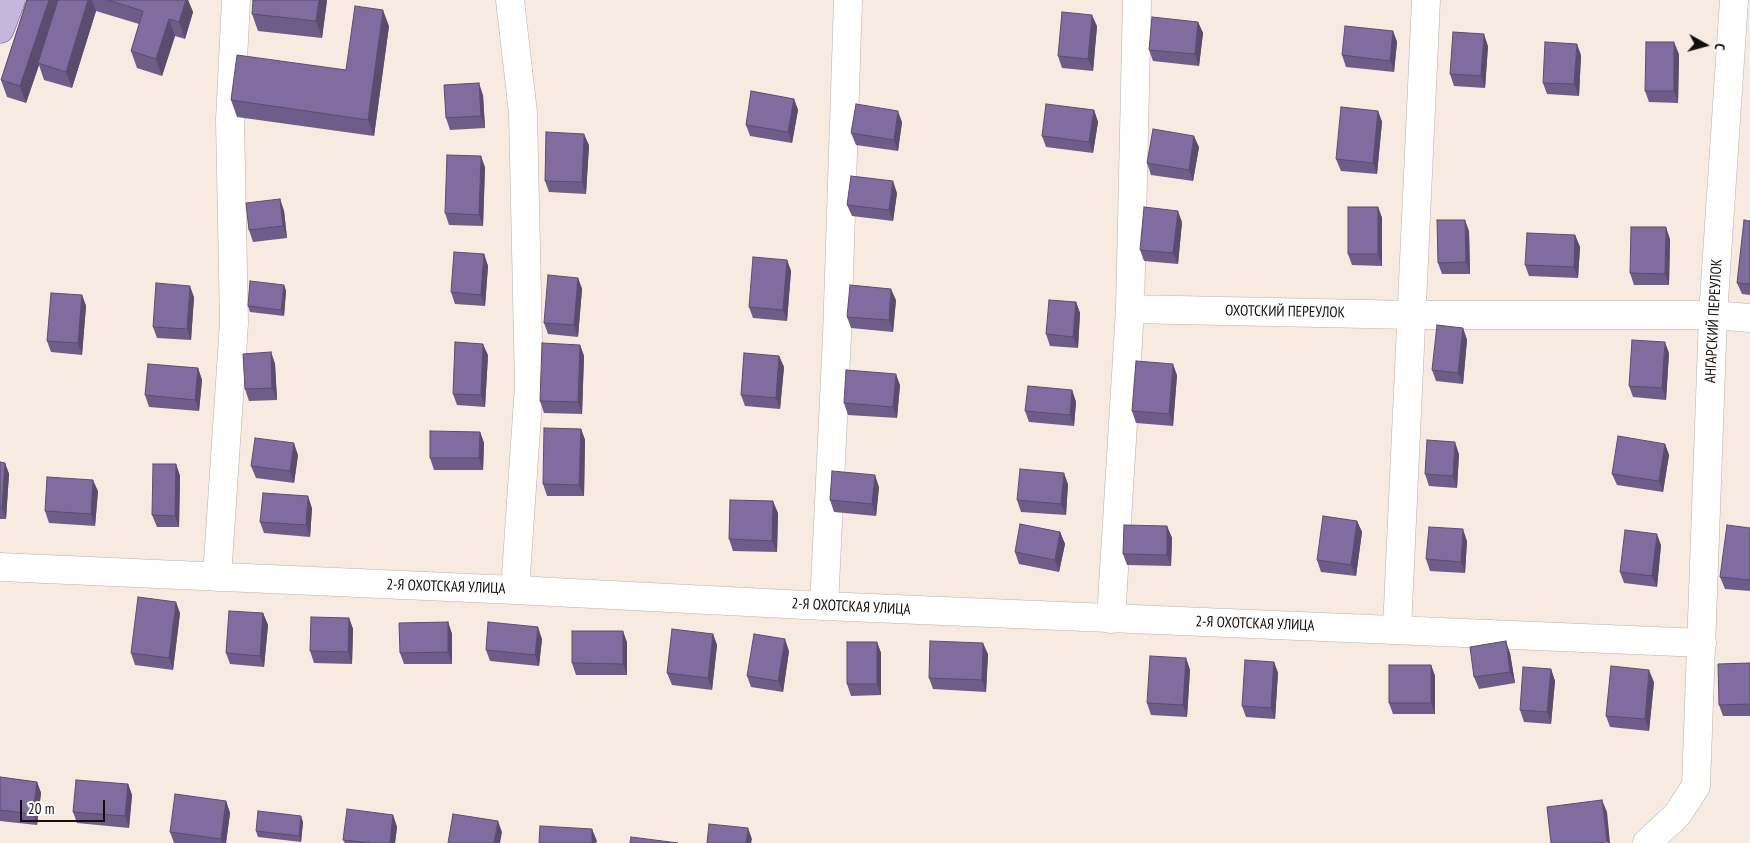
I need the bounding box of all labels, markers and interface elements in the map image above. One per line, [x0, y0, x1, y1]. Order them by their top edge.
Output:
north arrow [1680, 20, 1730, 70]
text: С [1711, 43, 1729, 51]
street label: АНГАРСКИЙ ПЕРЕУЛОК [1702, 258, 1726, 384]
street label: ОХОТСКИЙ ПЕРЕУЛОК [1225, 302, 1345, 322]
street label: 2-Я ОХОТСКАЯ УЛИЦА [386, 576, 506, 598]
street label: 2-Я ОХОТСКАЯ УЛИЦА [791, 595, 911, 619]
street label: 2-Я ОХОТСКАЯ УЛИЦА [1195, 613, 1315, 635]
scale bar [22, 790, 108, 822]
text: 20 m [28, 799, 54, 818]

